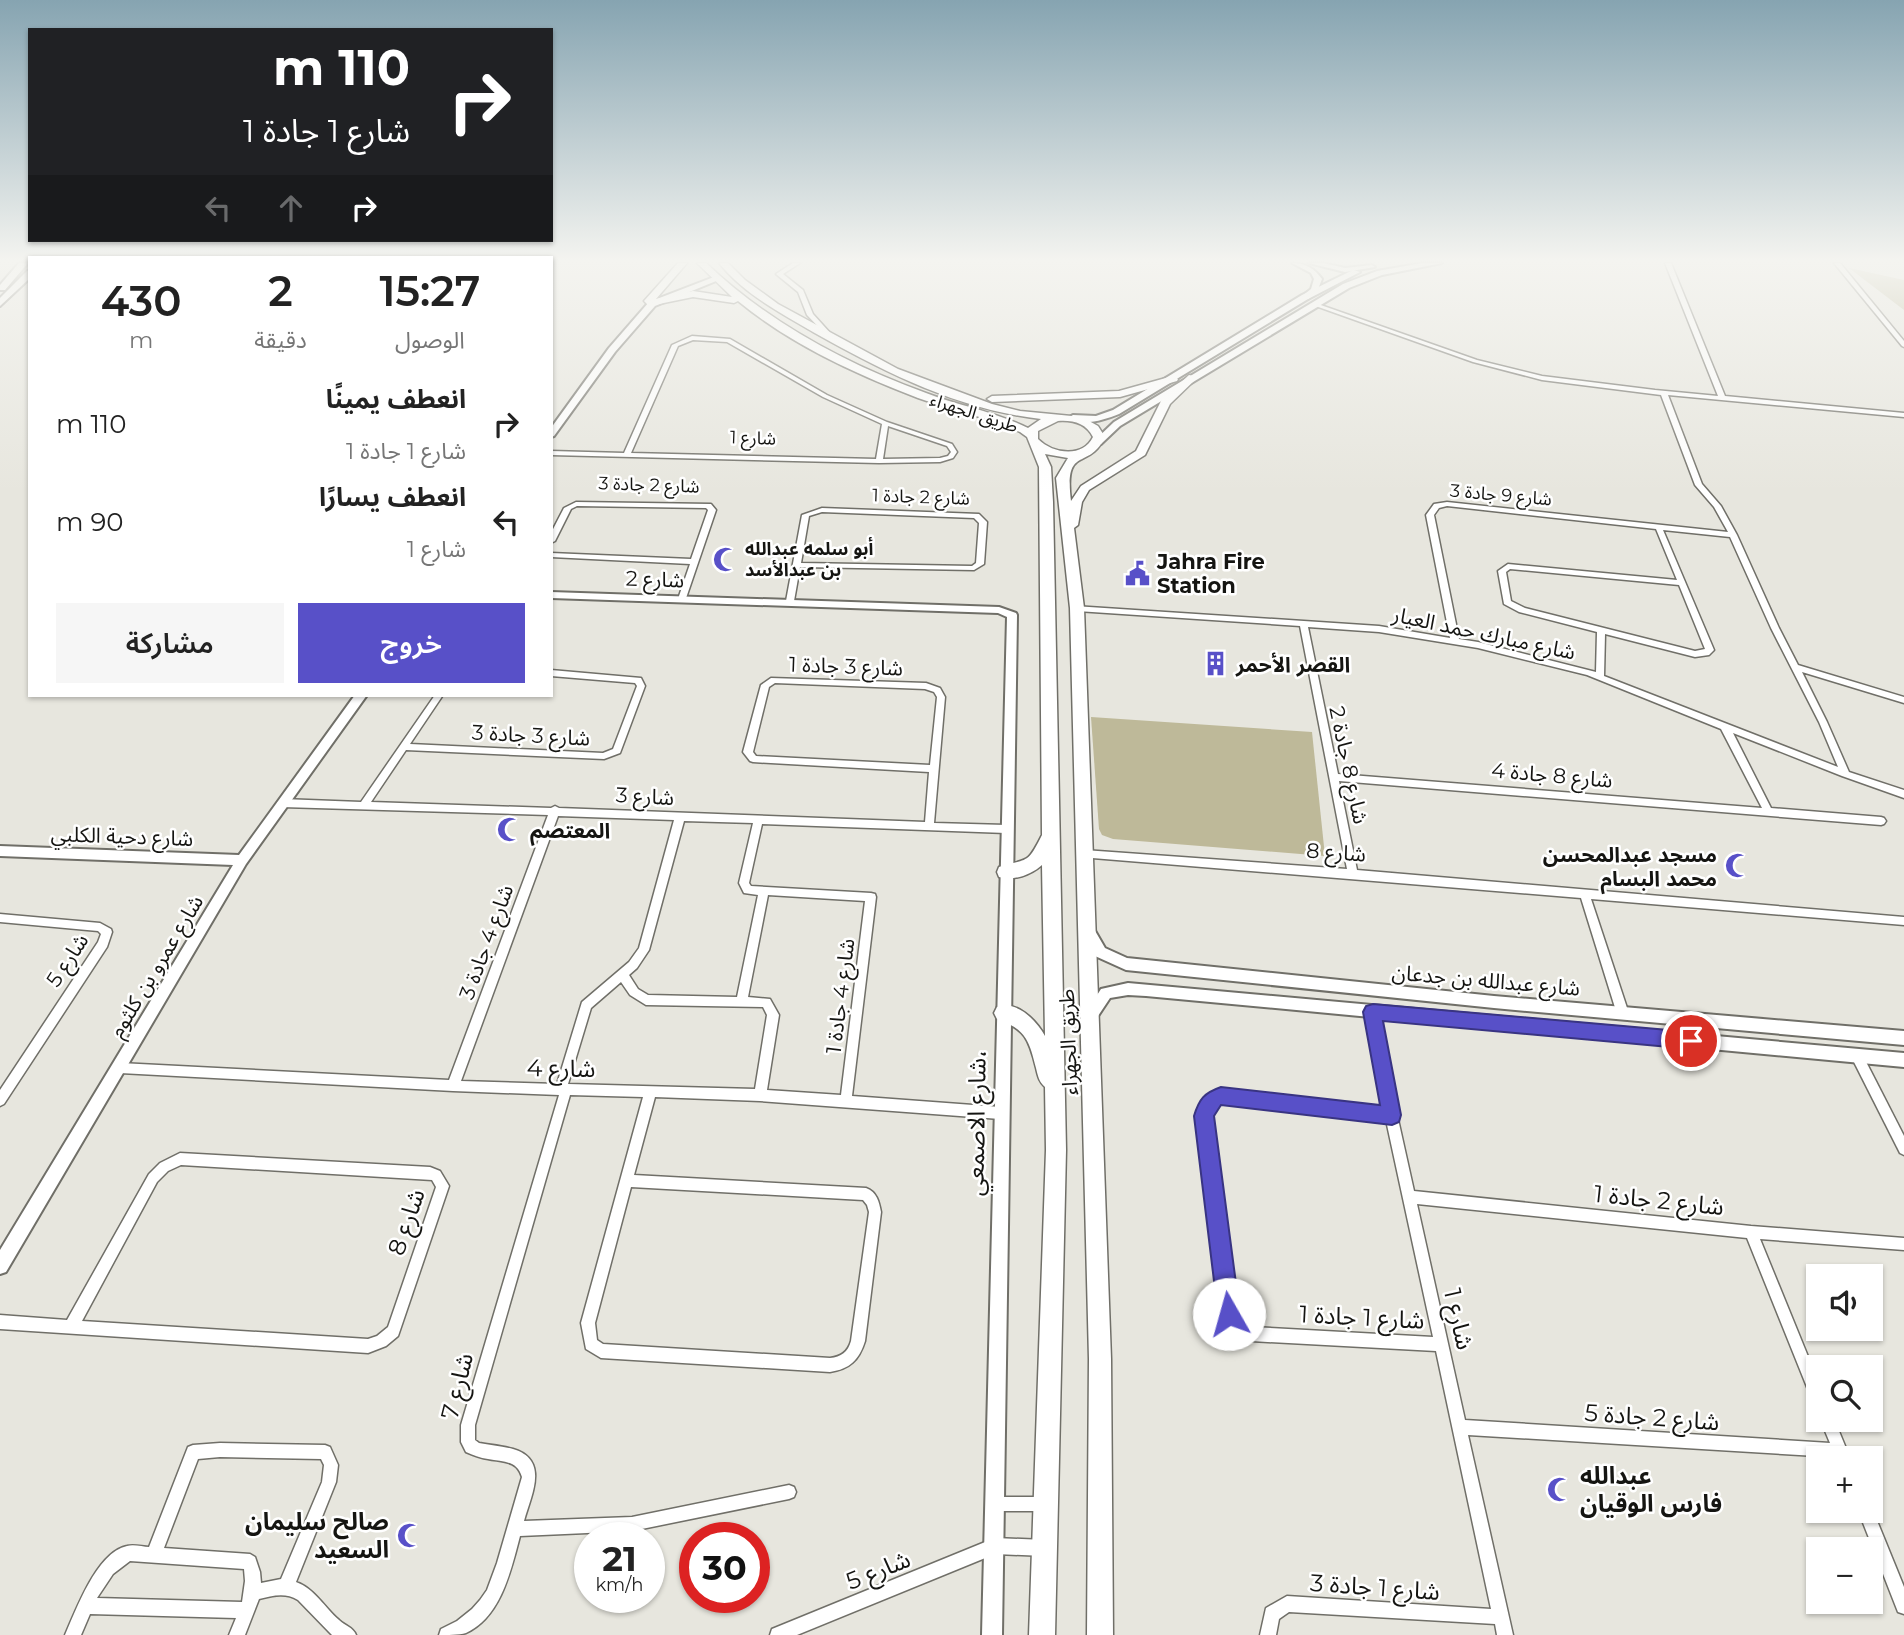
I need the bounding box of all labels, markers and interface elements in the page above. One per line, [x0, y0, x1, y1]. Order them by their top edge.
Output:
text: 110 m [273, 38, 410, 97]
icon: right [434, 56, 525, 147]
text: شارع 1 جادة 1 [243, 111, 410, 150]
icon: left [199, 189, 237, 227]
icon: ahead [272, 189, 310, 227]
icon: right [345, 189, 383, 227]
text: 2 [268, 265, 293, 317]
text: 15:27 [379, 265, 480, 317]
text: 430 [101, 275, 182, 327]
text: m [129, 326, 153, 354]
text: دقيقة [254, 326, 307, 354]
text: الوصول [395, 326, 465, 354]
text: انعطف يمينًا [326, 383, 466, 415]
street label: طريق الجهراء [927, 388, 1021, 438]
icon: right [487, 405, 525, 443]
text: 110 m [56, 408, 126, 440]
street label: شارع 1 [729, 426, 777, 453]
text: شارع 1 جادة 1 [346, 437, 466, 465]
street label: شارع 2 جادة 3 [598, 472, 700, 501]
street label: شارع 9 جادة 3 [1449, 480, 1553, 513]
text: انعطف يسارًا [319, 481, 466, 513]
street label: شارع 2 جادة 1 [872, 484, 970, 513]
icon: left [487, 503, 525, 541]
text: 90 m [56, 506, 123, 538]
text: شارع 1 [407, 535, 466, 563]
place label: أبو سلمه عبدالله بن عبدالأسد [745, 536, 873, 581]
mosque icon: أبو سلمه عبدالله بن عبدالأسد [711, 545, 739, 573]
place label: Jahra Fire Station [1156, 549, 1265, 598]
public building icon: Jahra Fire Station [1123, 559, 1151, 587]
street label: شارع 2 [625, 565, 685, 596]
street label: شارع مبارك حمد العيار [1389, 601, 1578, 668]
button: مشاركة [56, 603, 284, 683]
button: خروج [298, 603, 525, 683]
building icon: القصر الأحمر [1202, 650, 1230, 678]
street label: شارع 3 جادة 1 [789, 652, 903, 683]
place label: القصر الأحمر [1235, 652, 1350, 677]
street label: شارع 8 جادة 2 [1321, 704, 1374, 827]
street label: شارع 3 جادة 3 [471, 719, 591, 754]
street label: شارع 8 جادة 4 [1490, 757, 1614, 796]
street label: شارع 3 [615, 782, 675, 813]
mosque icon: المعتصم [496, 816, 524, 844]
place label: المعتصم [530, 818, 610, 846]
street label: شارع دحية الكلبي [50, 821, 194, 855]
street label: شارع 8 [1305, 837, 1367, 870]
place label: مسجد عبدالمحسن محمد البسام [1543, 842, 1717, 895]
mosque icon: مسجد عبدالمحسن محمد البسام [1723, 852, 1751, 880]
street label: شارع 4 جادة 3 [454, 881, 521, 1004]
street label: شارع عمرو بن كلثوم [104, 890, 212, 1044]
street label: شارع 5 [41, 929, 96, 993]
street label: شارع 4 جادة 1 [821, 937, 862, 1055]
street label: شارع عبدالله بن جدعان [1391, 959, 1581, 1004]
street label: طريق الجهراء [1054, 988, 1083, 1096]
pin [1661, 1011, 1721, 1071]
icon: arrive [1672, 1022, 1710, 1060]
street label: شارع الاصمعي، [960, 1050, 996, 1196]
street label: شارع 4 [526, 1053, 596, 1086]
street label: شارع 2 جادة 1 [1592, 1179, 1725, 1224]
street label: شارع 8 [381, 1185, 434, 1260]
map controls [1806, 1264, 1883, 1614]
button: sound [1806, 1264, 1883, 1341]
position arrow [1192, 1277, 1266, 1351]
street label: شارع 1 [1435, 1286, 1480, 1353]
street label: شارع 1 جادة 1 [1299, 1299, 1425, 1338]
street label: شارع 7 [435, 1350, 482, 1423]
button: search [1806, 1355, 1883, 1432]
street label: شارع 2 جادة 5 [1583, 1398, 1720, 1439]
button: + [1806, 1446, 1883, 1523]
place label: عبدالله فارس الوقيان [1580, 1461, 1722, 1518]
mosque icon: عبدالله فارس الوقيان [1546, 1475, 1574, 1503]
place label: صالح سليمان السعيد [245, 1507, 389, 1564]
mosque icon: صالح سليمان السعيد [395, 1521, 423, 1549]
speed limit sign: 30 [679, 1522, 770, 1613]
text: 21 [602, 1537, 637, 1580]
button: − [1806, 1537, 1883, 1614]
street label: شارع 5 [842, 1544, 915, 1599]
street label: شارع 1 جادة 3 [1309, 1568, 1441, 1609]
text: km/h [595, 1574, 644, 1596]

